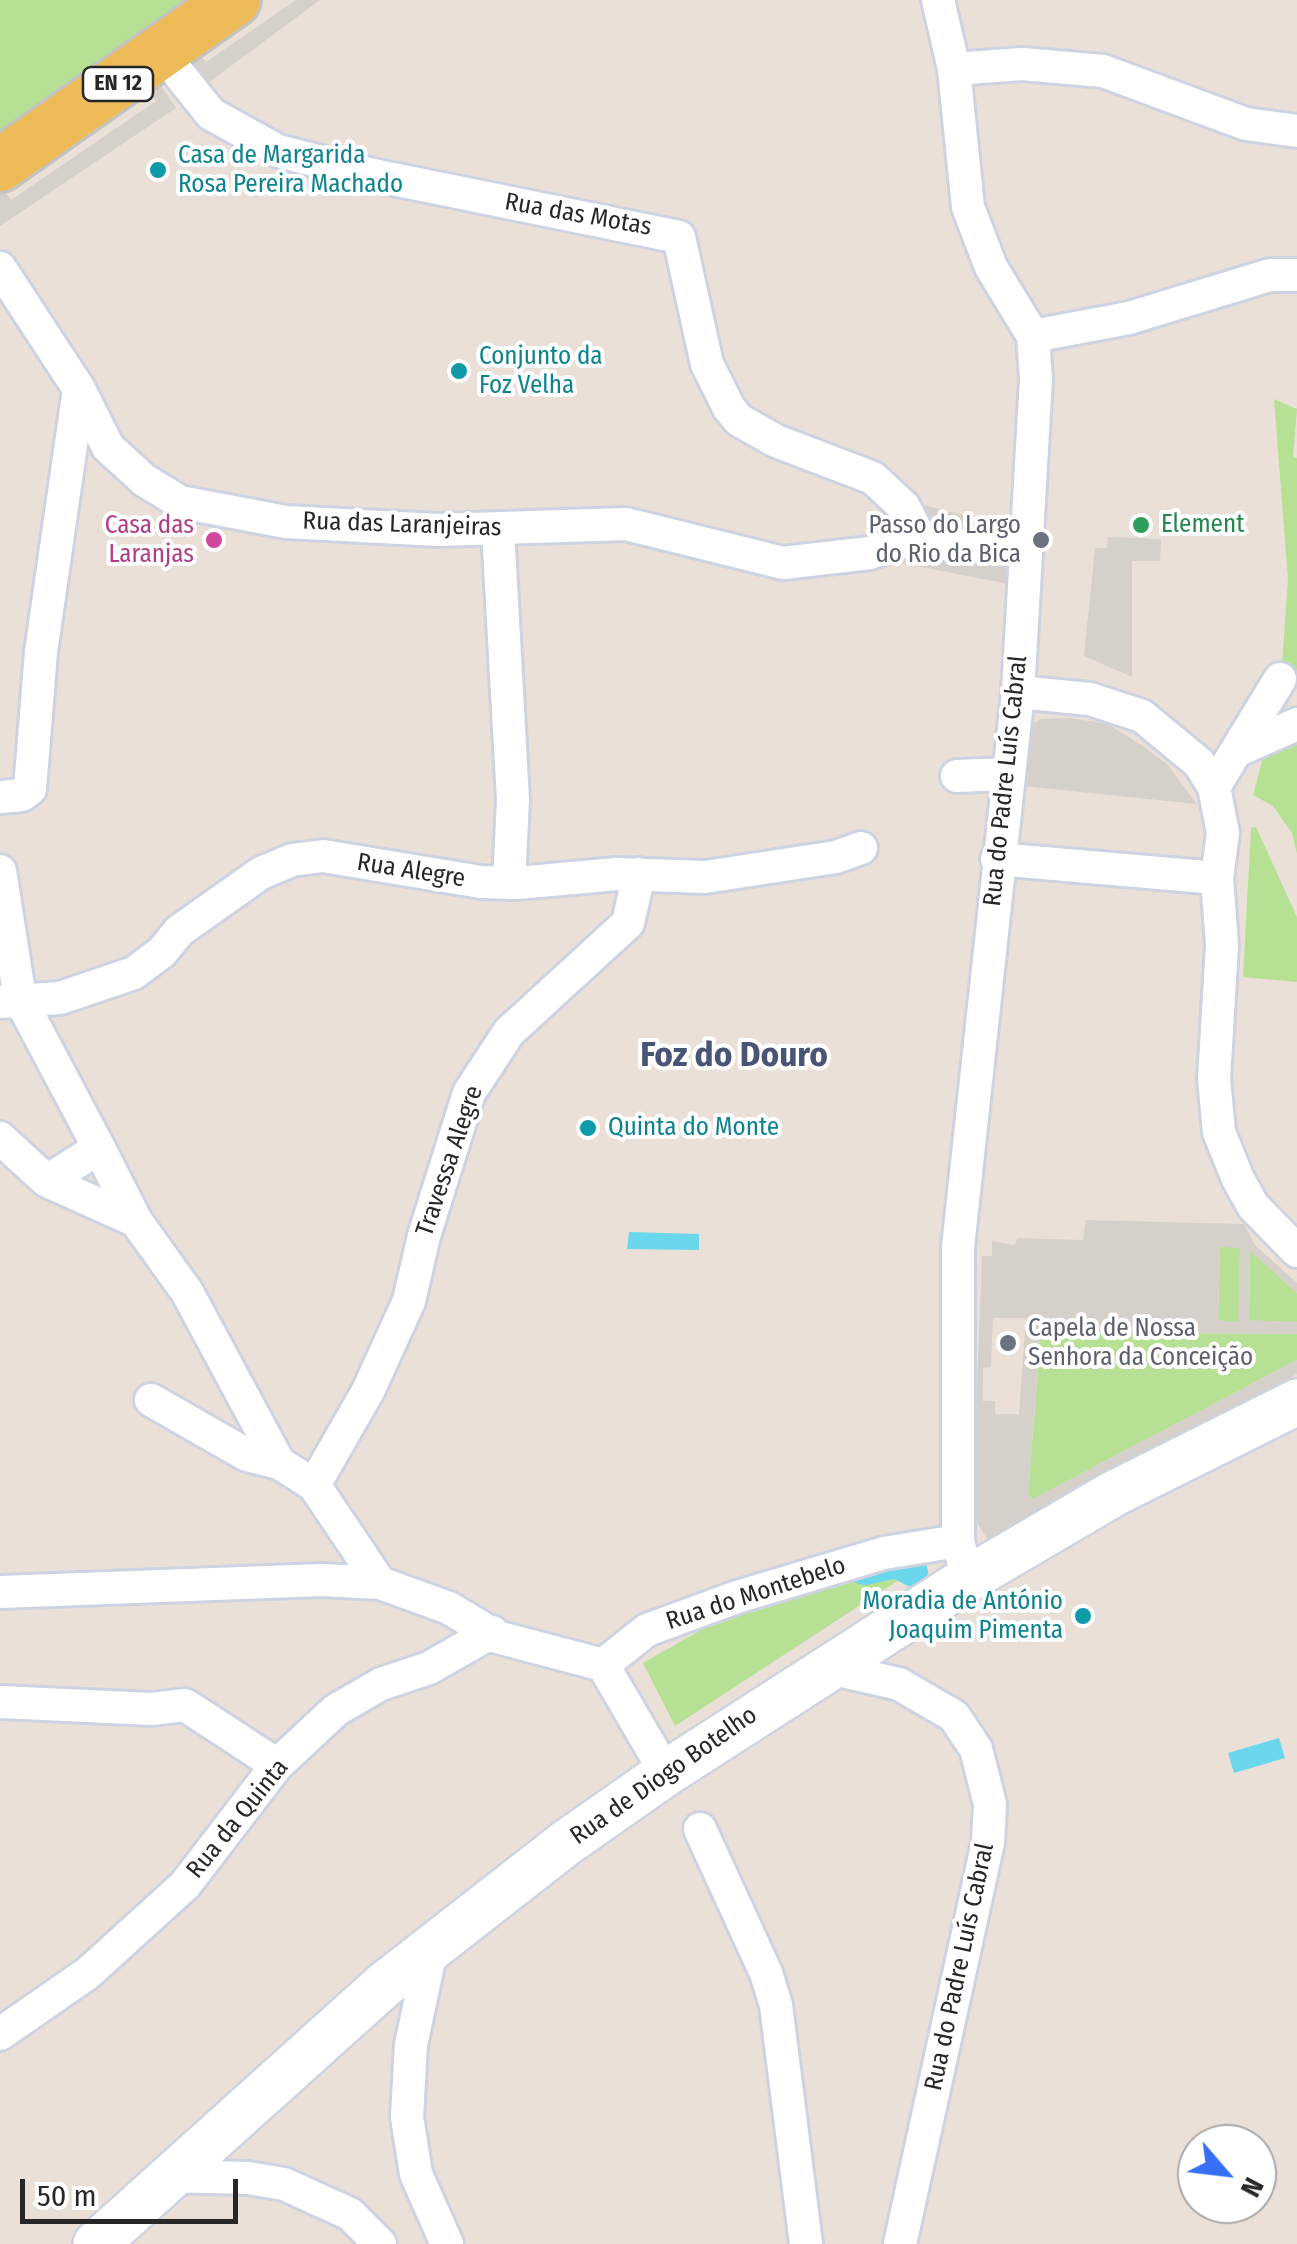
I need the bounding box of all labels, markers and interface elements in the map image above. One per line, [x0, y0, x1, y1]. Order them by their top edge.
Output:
road number: EN 12 [83, 67, 153, 101]
place label: Casa de Margarida Rosa Pereira Machado [178, 141, 403, 200]
marker: Casa de Margarida Rosa Pereira Machado [147, 159, 169, 181]
street label: Rua das Motas [502, 187, 654, 243]
place label: Conjunto da Foz Velha [479, 342, 603, 401]
marker: Conjunto da Foz Velha [448, 360, 470, 382]
street label: Rua das Laranjeiras [302, 507, 502, 543]
place label: Element [1161, 510, 1244, 540]
place label: Casa das Laranjas [105, 511, 194, 570]
place label: Passo do Largo do Rio da Bica [869, 511, 1021, 570]
marker: Element [1130, 514, 1152, 536]
marker: Casa das Laranjas [203, 529, 225, 551]
marker: Passo do Largo do Rio da Bica [1030, 529, 1052, 551]
street label: Rua do Padre Luís Cabral [978, 654, 1034, 908]
street label: Rua Alegre [355, 848, 467, 894]
district label: Foz do Douro [640, 1035, 828, 1077]
street label: Travessa Alegre [410, 1082, 490, 1240]
place label: Quinta do Monte [608, 1113, 779, 1143]
marker: Quinta do Monte [577, 1117, 599, 1139]
place label: Capela de Nossa Senhora da Conceição [1028, 1314, 1253, 1373]
marker: Capela de Nossa Senhora da Conceição [997, 1332, 1019, 1354]
street label: Rua do Montebelo [663, 1551, 849, 1637]
place label: Moradia de António Joaquim Pimenta [863, 1587, 1063, 1646]
marker: Moradia de António Joaquim Pimenta [1072, 1605, 1094, 1627]
street label: Rua de Diogo Botelho [565, 1700, 763, 1852]
street label: Rua da Quinta [181, 1753, 295, 1885]
street label: Rua do Padre Luís Cabral [919, 1841, 1001, 2093]
north arrow [1177, 2124, 1277, 2224]
scale bar [25, 2159, 242, 2221]
text: N [1234, 2172, 1271, 2203]
text: 50 m [37, 2178, 97, 2214]

